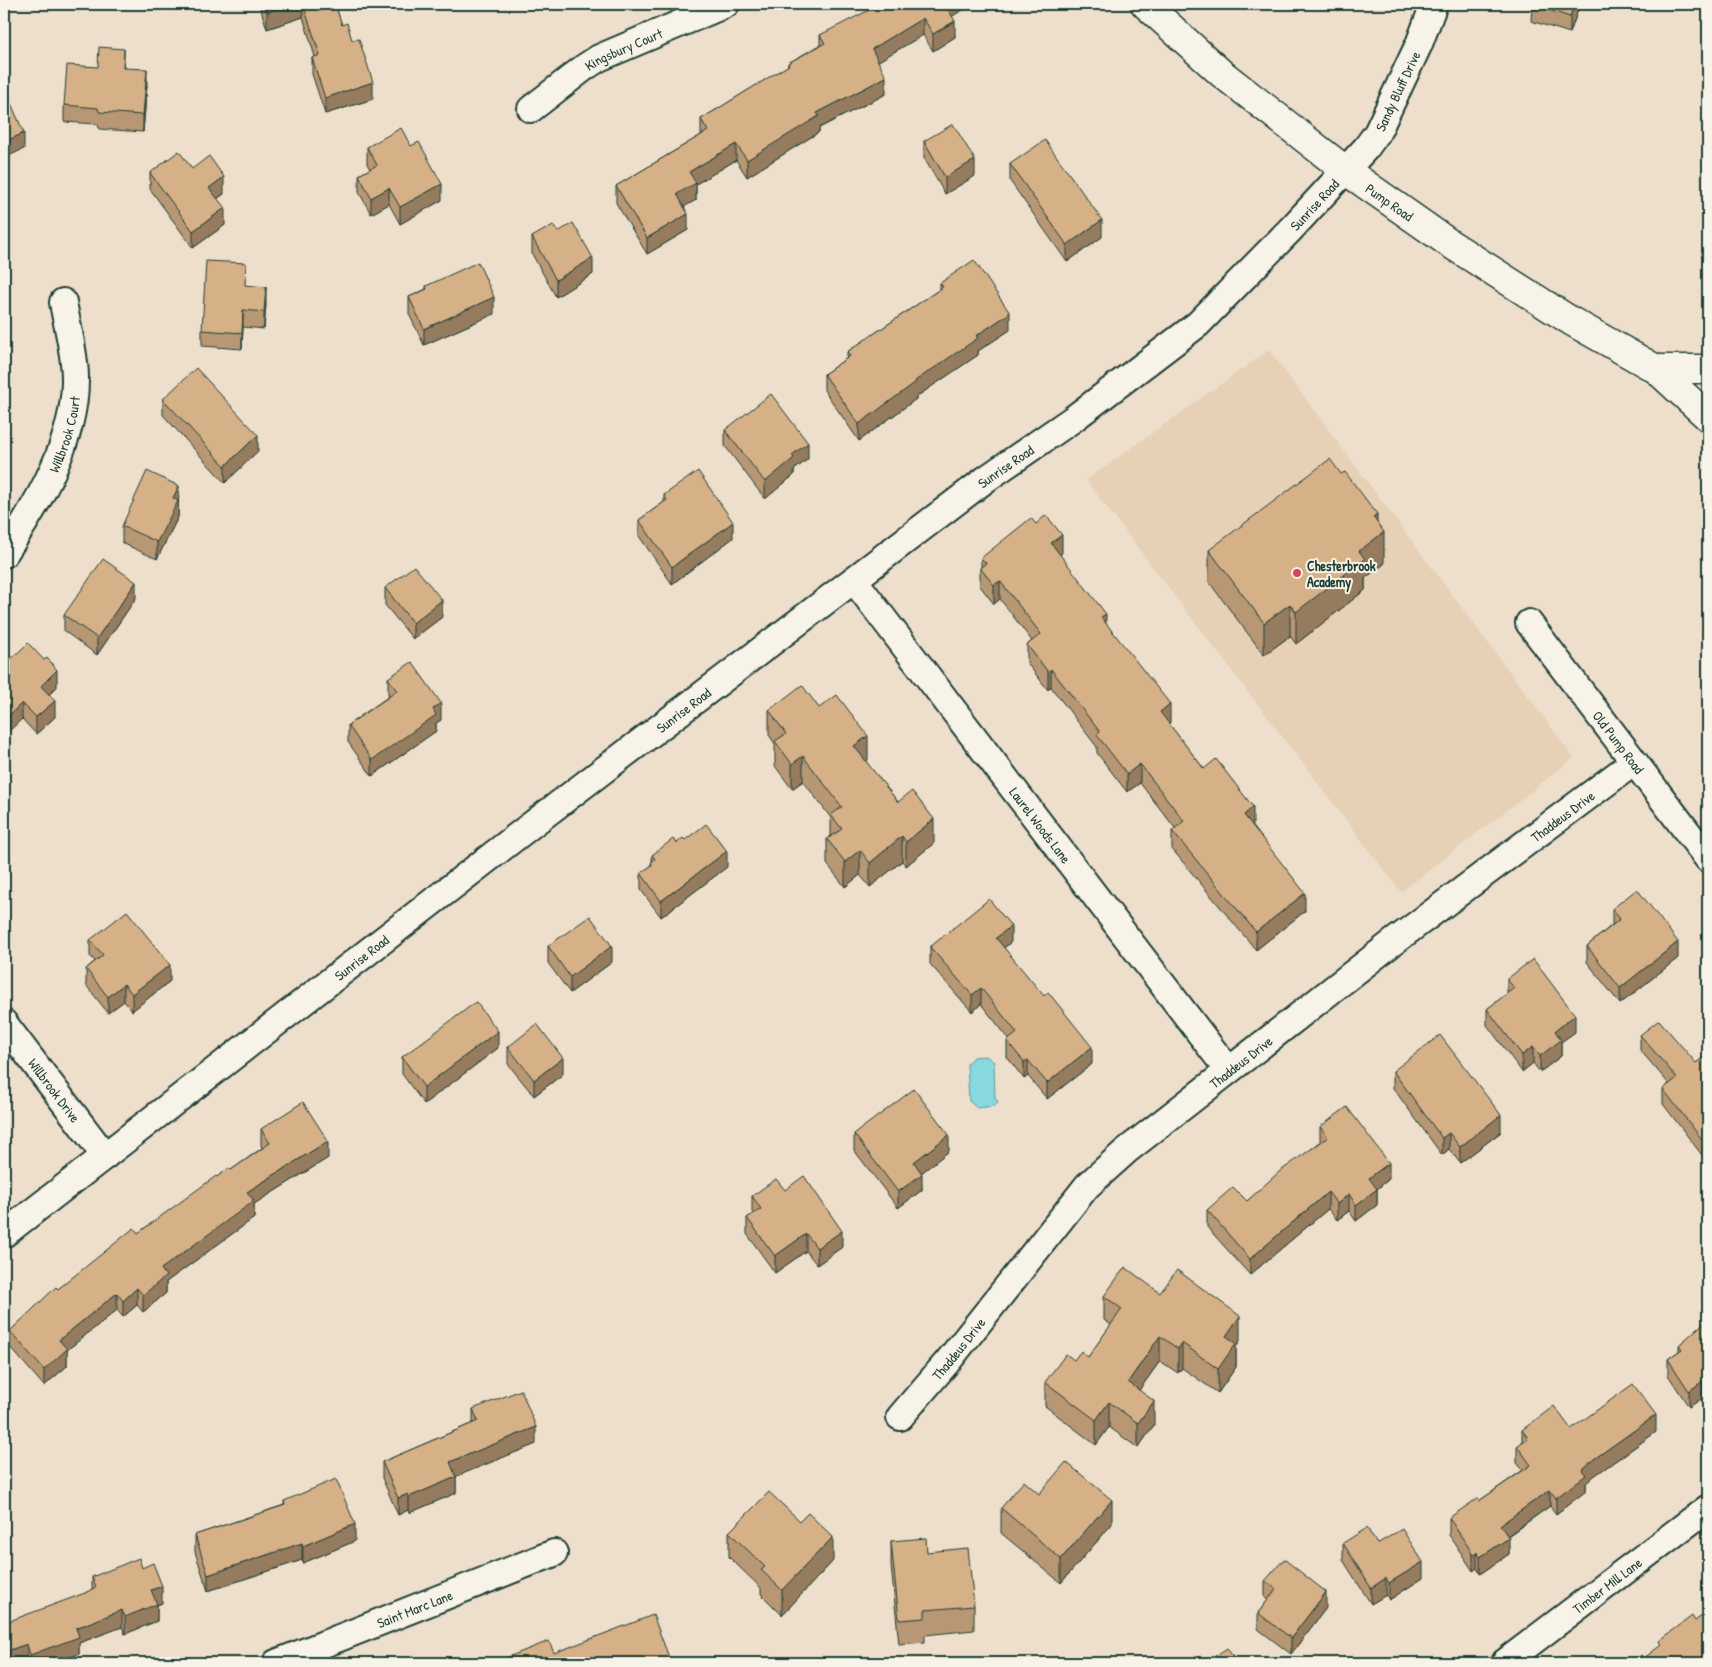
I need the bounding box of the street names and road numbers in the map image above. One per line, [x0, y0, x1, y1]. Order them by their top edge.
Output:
street label: Kingsbury Court [581, 23, 665, 75]
street label: Sandy Bluff Drive [1370, 47, 1424, 134]
street label: Sunrise Road [1285, 174, 1343, 234]
street label: Pump Road [1362, 178, 1418, 225]
street label: Willbrook Court [44, 395, 84, 475]
street label: Sunrise Road [973, 439, 1037, 492]
street label: Sunrise Road [652, 682, 715, 737]
street label: Old Pump Road [1589, 706, 1649, 777]
street label: Laurel Woods Lane [1006, 783, 1076, 867]
street label: Thaddeus Drive [1527, 785, 1598, 846]
street label: Sunrise Road [330, 930, 393, 984]
street label: Thaddeus Drive [1205, 1031, 1276, 1092]
street label: Willbrook Drive [24, 1054, 86, 1126]
street label: Thaddeus Drive [927, 1313, 989, 1383]
street label: Timber Mill Lane [1568, 1552, 1646, 1618]
street label: Saint Marc Lane [374, 1584, 456, 1632]

